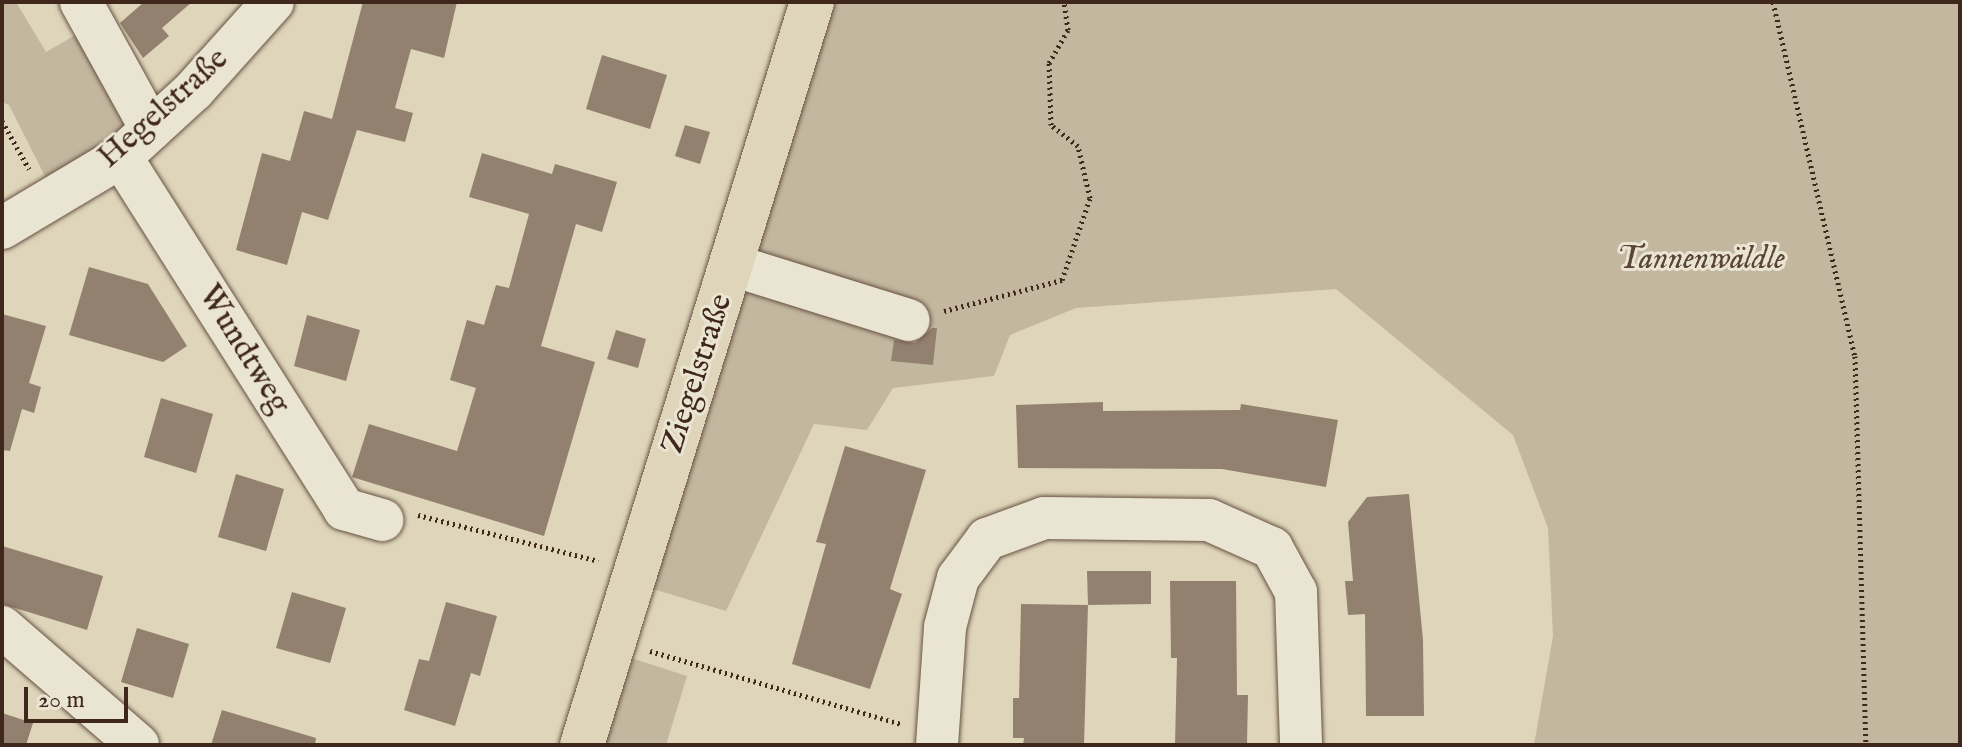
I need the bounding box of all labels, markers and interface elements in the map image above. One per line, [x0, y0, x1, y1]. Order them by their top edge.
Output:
street label: Hegelstraße [91, 41, 237, 177]
park label: Tannenwäldle [1617, 241, 1785, 279]
street label: Wundtweg [188, 279, 298, 421]
street label: Ziegelstraße [654, 289, 742, 459]
scale bar [28, 671, 132, 721]
text: 20 m [38, 685, 85, 716]

